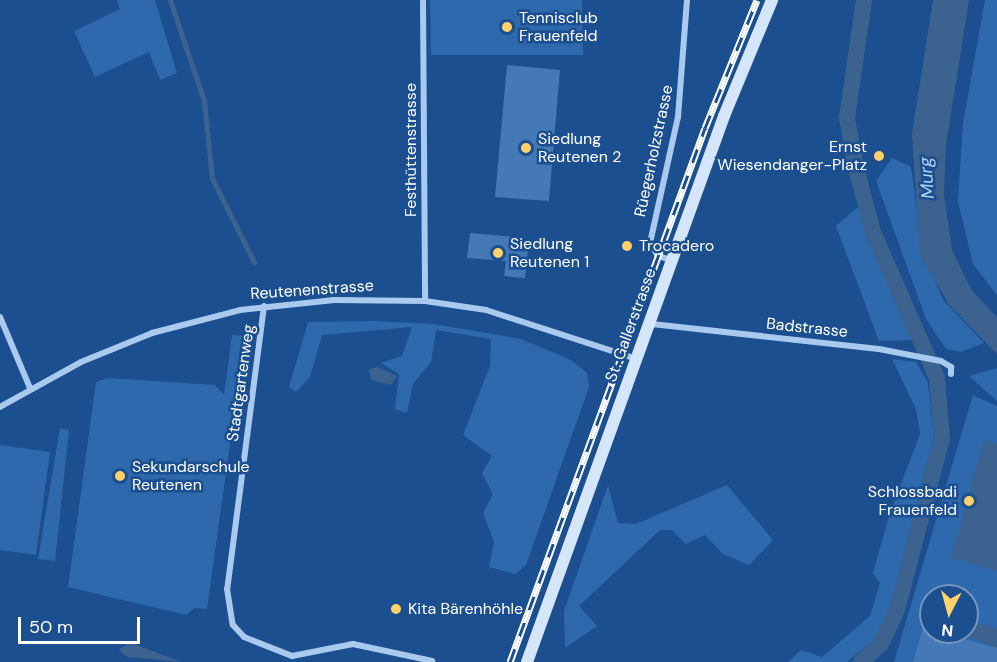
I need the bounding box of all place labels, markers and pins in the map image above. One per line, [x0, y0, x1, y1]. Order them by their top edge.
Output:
place label: Tennisclub Frauenfeld [519, 8, 598, 46]
marker: Tennisclub Frauenfeld [500, 20, 514, 34]
place label: Siedlung Reutenen 2 [538, 129, 621, 167]
place label: Ernst Wiesendanger-Platz [717, 137, 867, 175]
marker: Siedlung Reutenen 2 [519, 141, 533, 155]
marker: Ernst Wiesendanger-Platz [872, 149, 886, 163]
place label: Siedlung Reutenen 1 [510, 234, 589, 272]
place label: Trocadero [639, 236, 714, 256]
marker: Trocadero [620, 239, 634, 253]
marker: Siedlung Reutenen 1 [491, 246, 505, 260]
place label: Sekundarschule Reutenen [132, 457, 250, 495]
marker: Sekundarschule Reutenen [113, 469, 127, 483]
place label: Schlossbadi Frauenfeld [868, 482, 957, 520]
marker: Schlossbadi Frauenfeld [962, 494, 976, 508]
place label: Kita Bärenhöhle [408, 599, 523, 619]
marker: Kita Bärenhöhle [389, 602, 403, 616]

